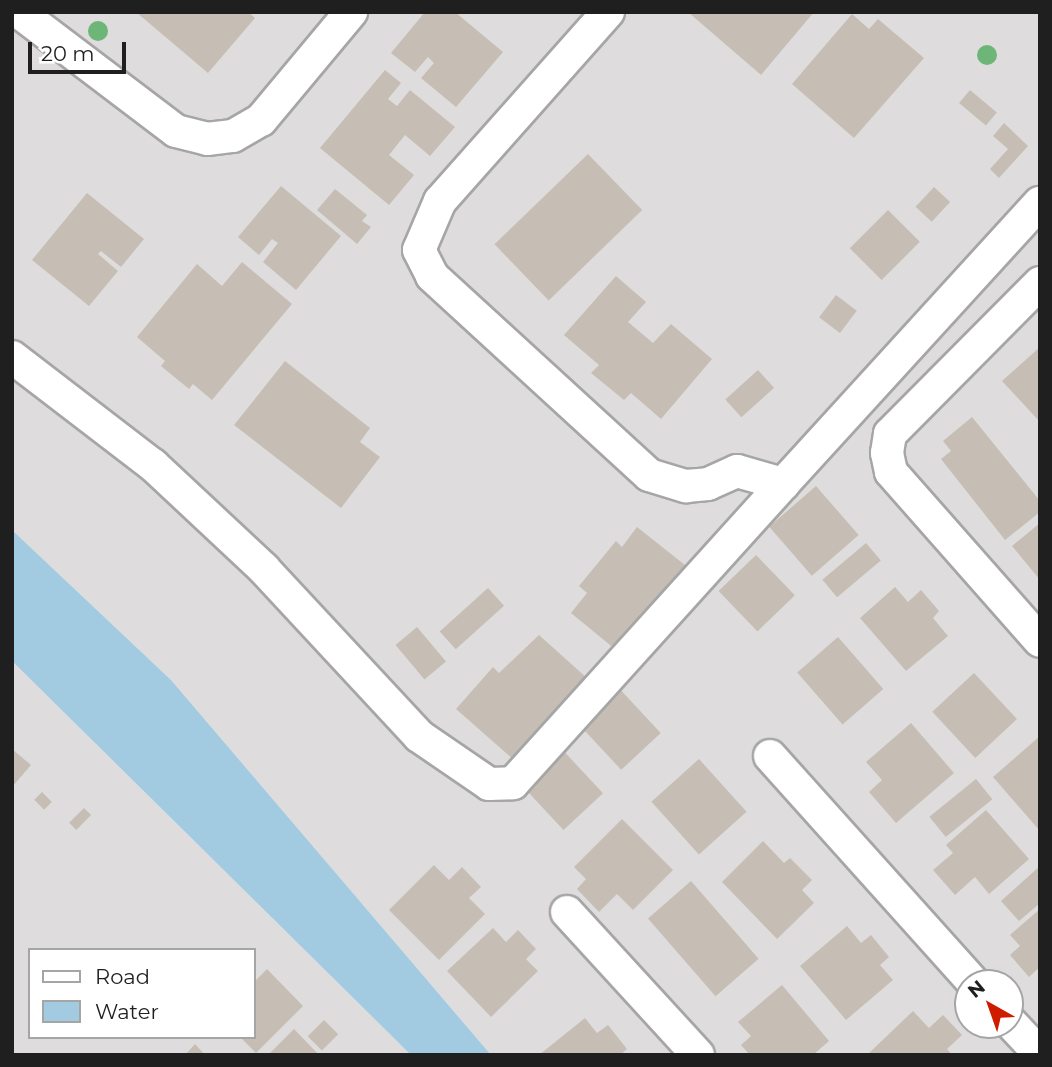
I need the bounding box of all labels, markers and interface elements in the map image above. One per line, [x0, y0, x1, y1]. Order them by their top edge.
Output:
scale bar [32, 28, 130, 72]
text: 20 m [41, 41, 95, 66]
legend [28, 948, 256, 1039]
text: Road [95, 964, 150, 989]
north arrow [954, 969, 1024, 1039]
text: N [963, 975, 990, 1003]
text: Water [95, 999, 159, 1024]

